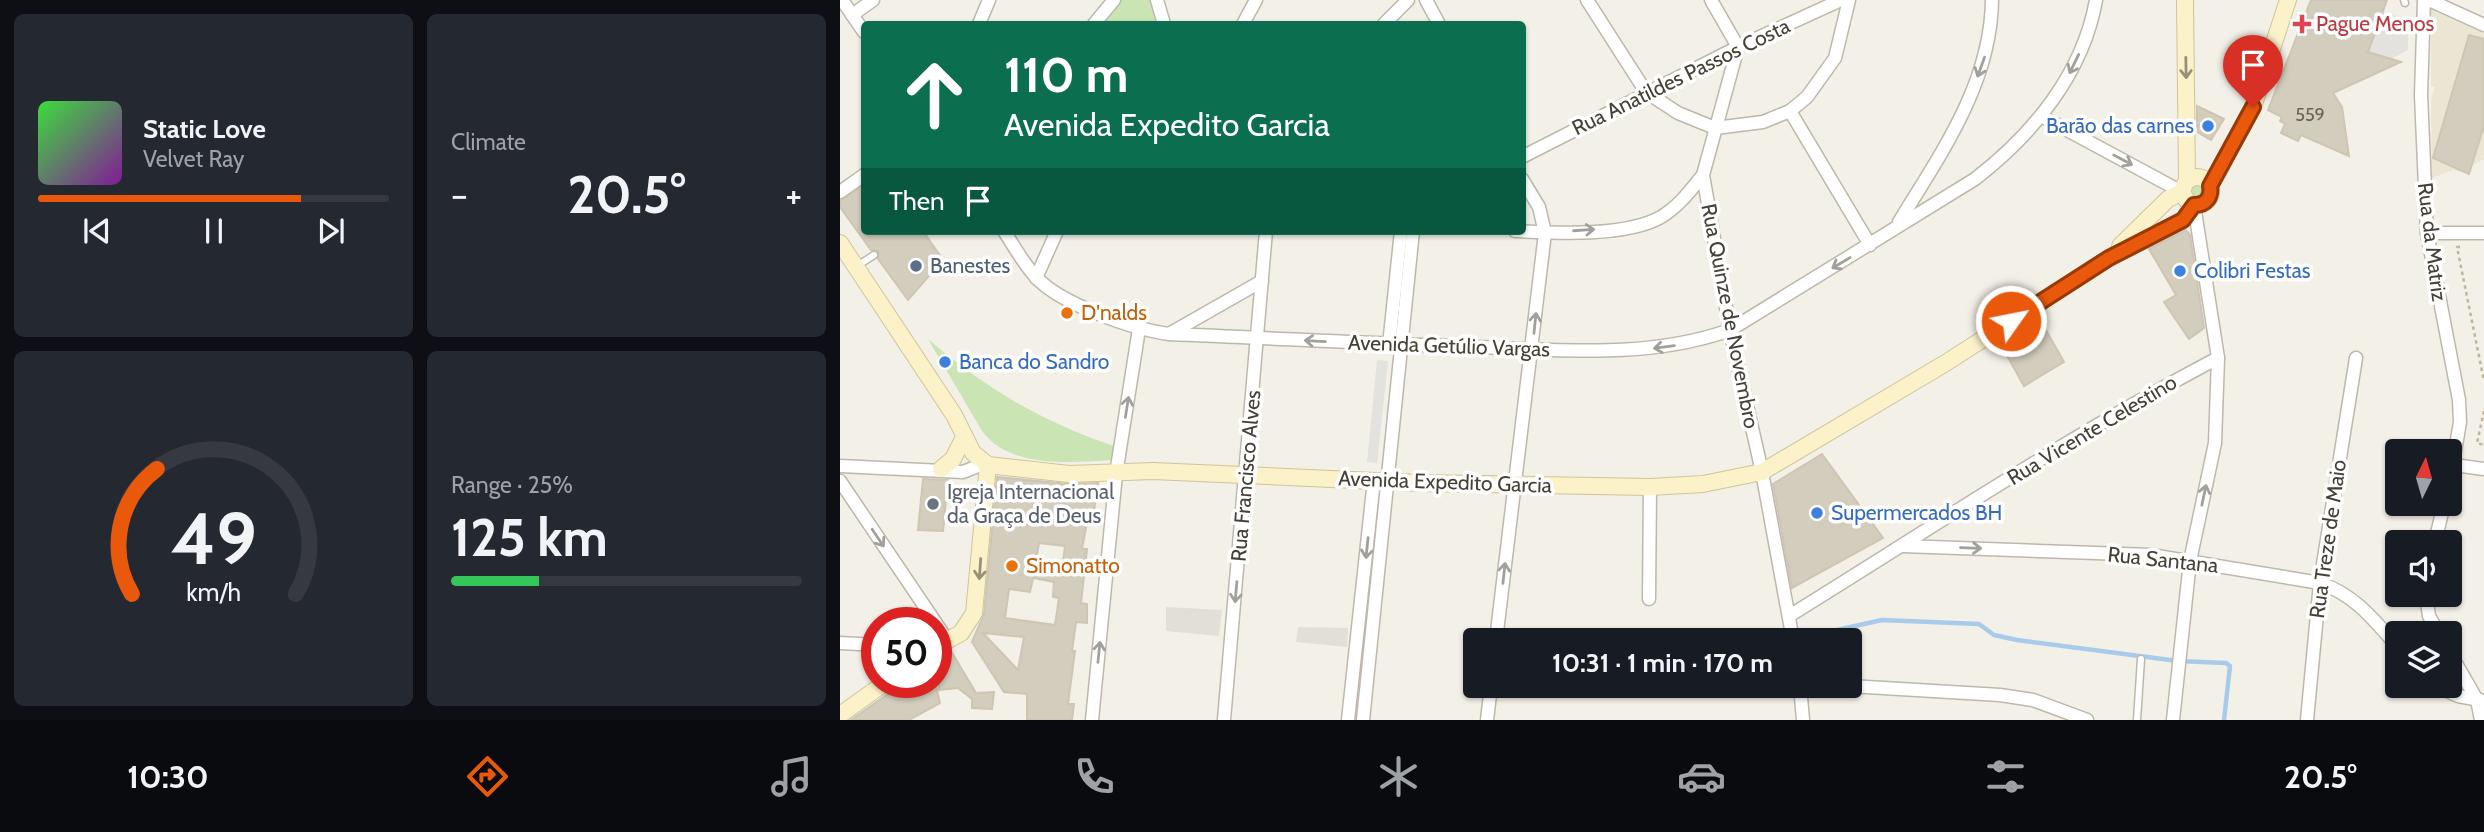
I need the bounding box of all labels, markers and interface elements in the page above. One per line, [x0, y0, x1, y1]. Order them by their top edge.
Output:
place label: Pague Menos [2316, 11, 2435, 36]
street label: Rua Anatildes Passos Costa [1568, 13, 1794, 140]
marker: Pague Menos [2294, 16, 2310, 32]
pin [2223, 35, 2283, 107]
text: 110 m [1004, 45, 1128, 104]
icon: arrive [2234, 46, 2272, 84]
icon: ahead [889, 49, 980, 140]
one-way arrow [2067, 53, 2081, 74]
one-way arrow [1974, 56, 1987, 78]
one-way arrow [2179, 56, 2193, 79]
house number: 559 [2295, 104, 2325, 126]
text: Avenida Expedito Garcia [1004, 105, 1330, 144]
text: Static Love [143, 113, 266, 145]
place label: Barão das carnes [2046, 113, 2194, 138]
marker: Barão das carnes [2200, 118, 2216, 134]
text: Climate [451, 128, 526, 156]
text: Velvet Ray [143, 145, 244, 173]
one-way arrow [2112, 153, 2132, 167]
text: 20.5° [567, 163, 686, 226]
text: − [451, 171, 468, 218]
text: + [785, 171, 802, 218]
street label: Rua da Matriz [2413, 181, 2452, 303]
icon: arrive [959, 182, 997, 220]
text: Then [889, 185, 945, 217]
street label: Rua Quinze de Novembro [1696, 201, 1765, 430]
icon: previous [78, 212, 116, 250]
icon: pause [195, 212, 233, 250]
icon: next [312, 212, 350, 250]
one-way arrow [1572, 224, 1595, 237]
place label: Banestes [930, 253, 1011, 278]
one-way arrow [1832, 255, 1851, 270]
marker: Banestes [908, 258, 924, 274]
place label: Colibri Festas [2194, 258, 2311, 283]
marker: Colibri Festas [2172, 263, 2188, 279]
position arrow [1974, 284, 2048, 358]
place label: D'nalds [1081, 300, 1147, 325]
marker: D'nalds [1059, 305, 1075, 321]
one-way arrow [1529, 312, 1542, 334]
street label: Avenida Getúlio Vargas [1348, 329, 1551, 362]
one-way arrow [1304, 334, 1327, 347]
one-way arrow [1653, 341, 1676, 354]
place label: Banca do Sandro [959, 349, 1109, 374]
marker: Banca do Sandro [937, 354, 953, 370]
street label: Rua Vicente Celestino [2003, 369, 2181, 490]
street label: Rua Francisco Alves [1226, 389, 1265, 563]
one-way arrow [1121, 396, 1134, 419]
north arrow [2385, 439, 2462, 516]
map controls [2385, 439, 2462, 698]
street label: Rua Treze de Maio [2304, 458, 2351, 620]
street label: Avenida Expedito Garcia [1338, 465, 1552, 498]
text: Range · 25% [451, 471, 573, 499]
place label: Igreja Internacional da Graça de Deus [947, 479, 1114, 528]
one-way arrow [2198, 484, 2212, 507]
text: 49 [170, 495, 257, 583]
marker: Igreja Internacional da Graça de Deus [925, 496, 941, 512]
place label: Supermercados BH [1831, 500, 2002, 525]
marker: Supermercados BH [1809, 505, 1825, 521]
text: 125 km [451, 506, 608, 569]
one-way arrow [871, 528, 885, 547]
button: sound [2385, 530, 2462, 607]
one-way arrow [1360, 536, 1373, 559]
street label: Rua Santana [2106, 541, 2220, 578]
one-way arrow [1959, 542, 1982, 555]
place label: Simonatto [1026, 553, 1120, 578]
one-way arrow [973, 557, 986, 579]
marker: Simonatto [1004, 558, 1020, 574]
one-way arrow [1497, 562, 1510, 585]
text: km/h [186, 577, 241, 607]
one-way arrow [1229, 580, 1242, 603]
speed limit sign: 50 [861, 607, 952, 698]
button: layers [2385, 621, 2462, 698]
one-way arrow [1092, 641, 1105, 664]
text: 10:31 · 1 min · 170 m [1552, 647, 1773, 679]
icon: directions [463, 752, 512, 801]
icon: music [767, 752, 816, 801]
icon: phone [1070, 752, 1119, 801]
icon: climate [1374, 752, 1423, 801]
icon: car [1677, 752, 1726, 801]
icon: filters [1981, 752, 2030, 801]
text: 10:30 [127, 757, 209, 796]
text: 20.5° [2284, 757, 2357, 796]

